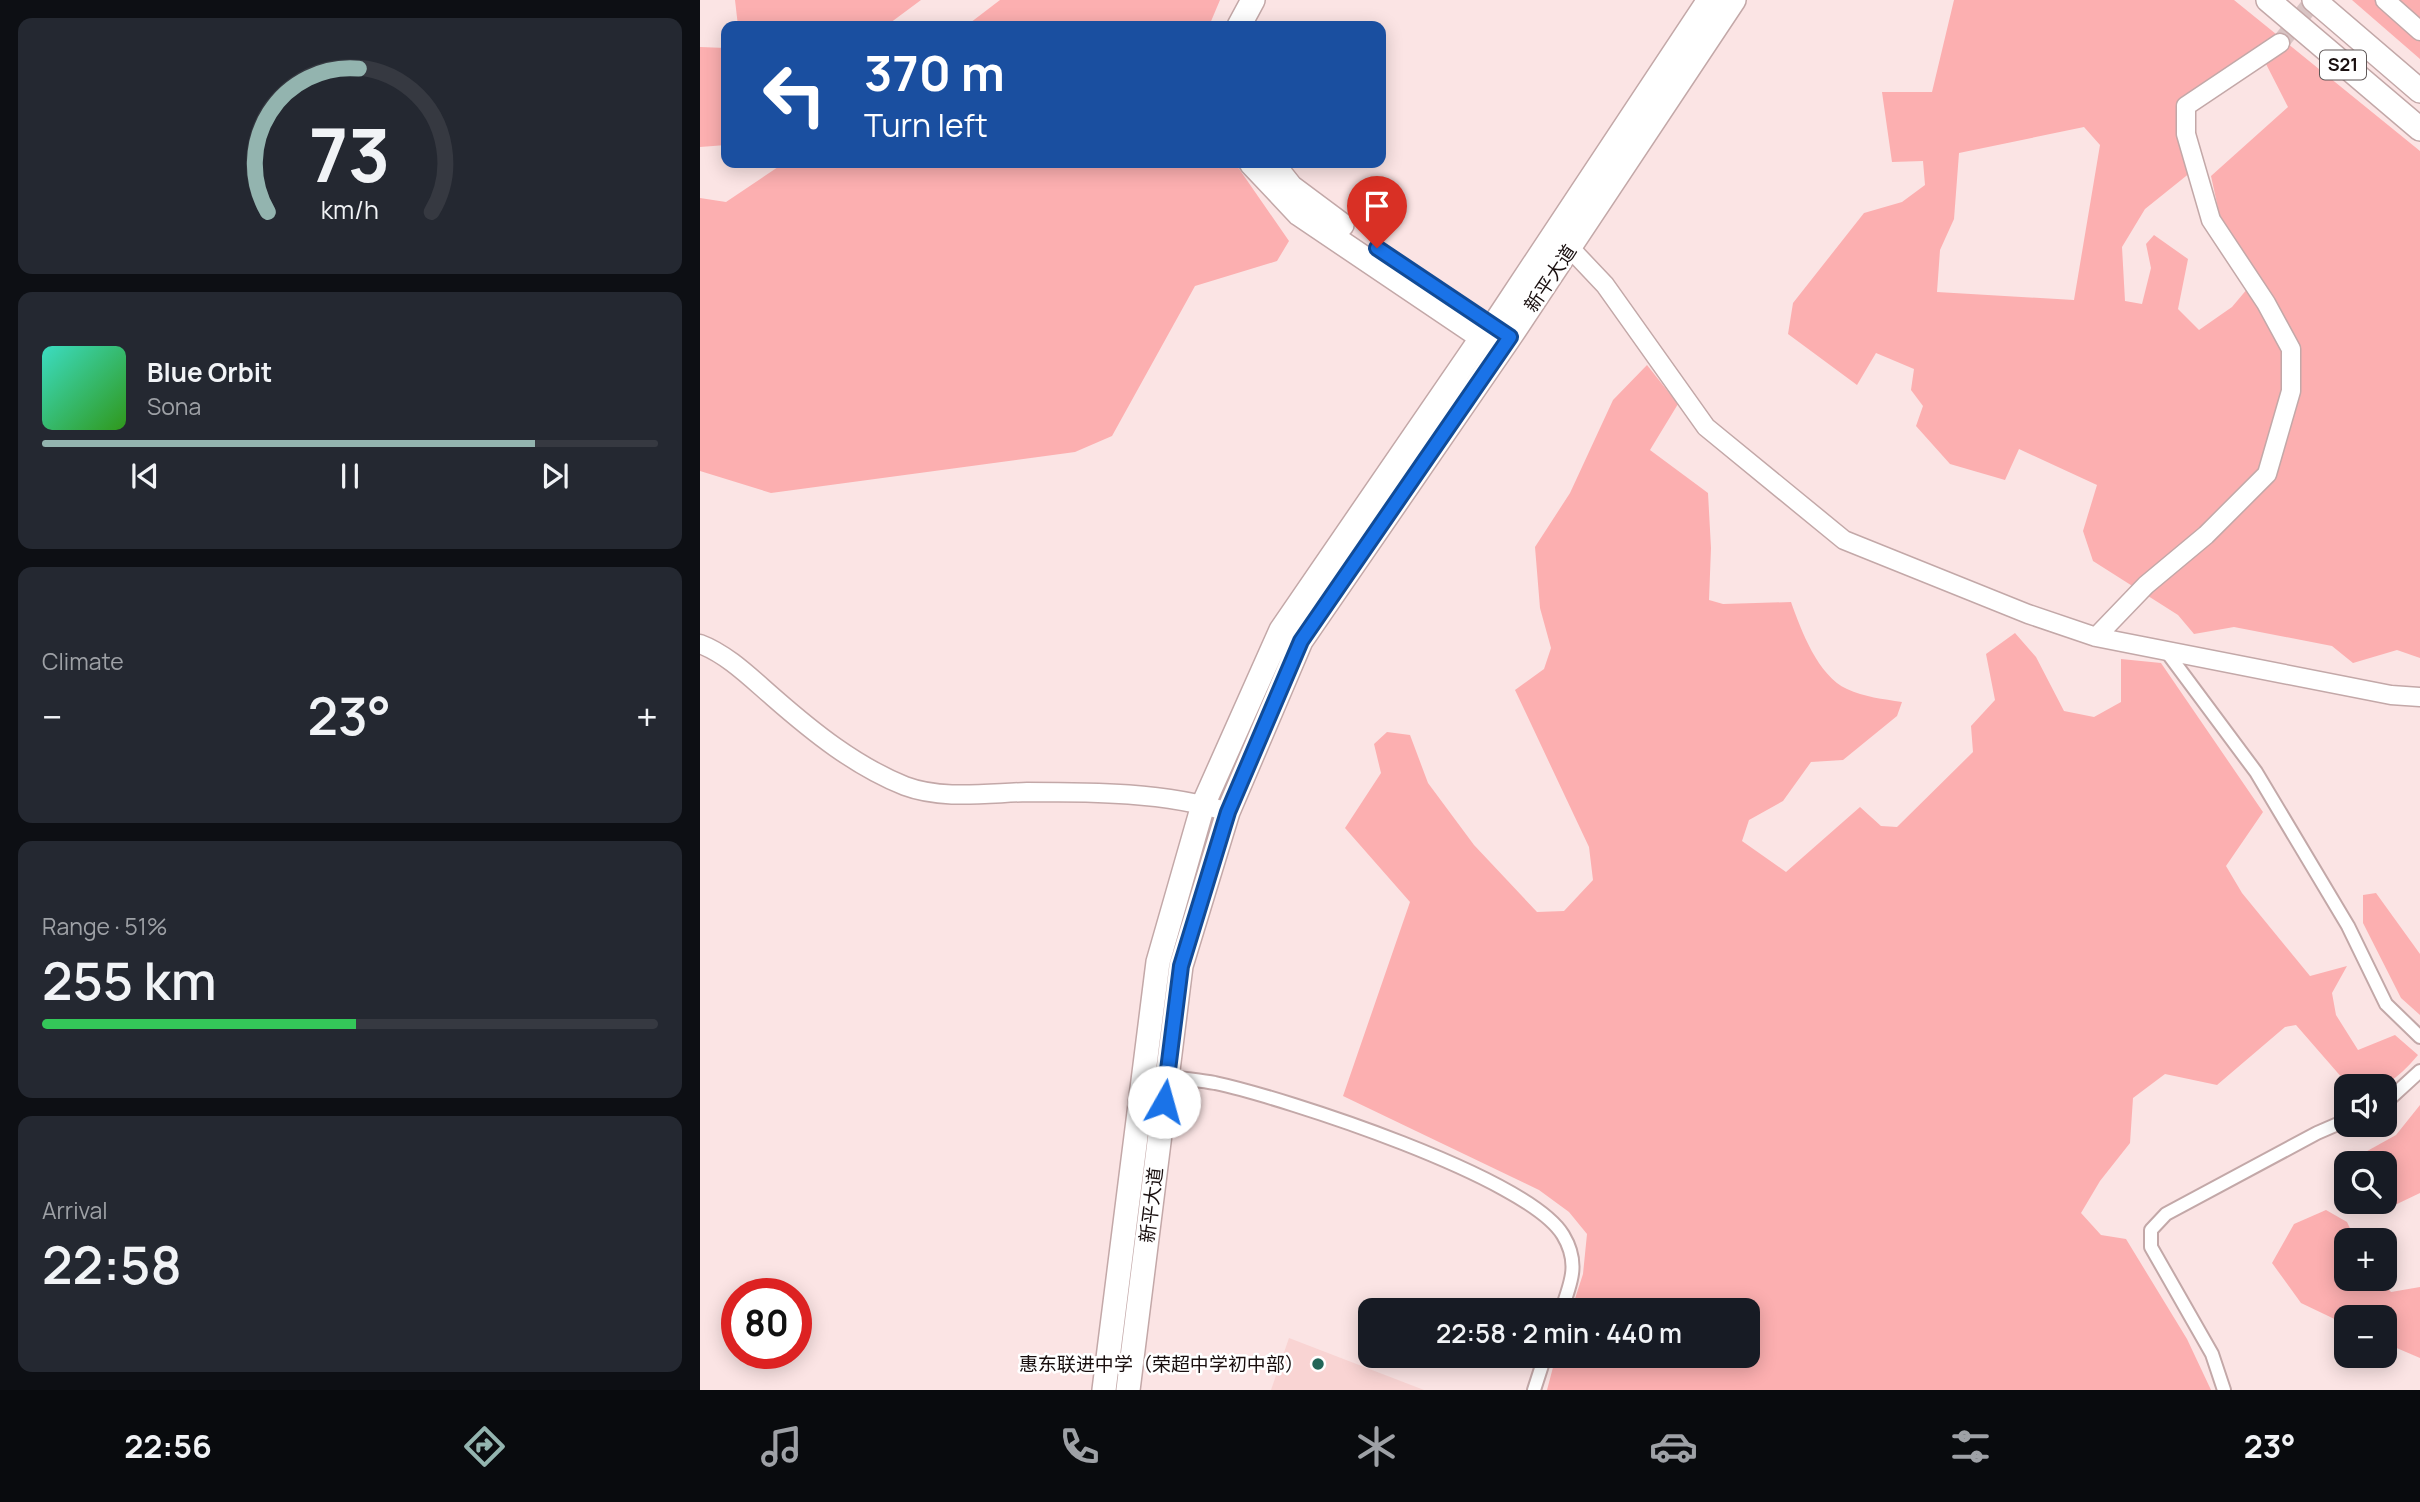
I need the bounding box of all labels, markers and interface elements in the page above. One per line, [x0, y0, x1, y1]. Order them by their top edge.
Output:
text: 370 m [864, 39, 1005, 106]
icon: left [749, 49, 840, 140]
road number: S21 [2320, 51, 2366, 80]
text: Turn left [864, 103, 988, 147]
text: 73 [309, 105, 391, 205]
pin [1347, 176, 1407, 248]
icon: arrive [1358, 187, 1396, 225]
text: km/h [321, 192, 379, 227]
street label: 新平大道 [1518, 239, 1582, 317]
text: Blue Orbit [147, 354, 272, 390]
text: Sona [147, 390, 201, 422]
icon: previous [126, 457, 164, 495]
icon: pause [331, 457, 369, 495]
icon: next [536, 457, 574, 495]
text: Climate [42, 645, 124, 677]
text: 23° [307, 680, 391, 751]
text: − [42, 690, 63, 742]
text: + [636, 690, 658, 742]
text: Range · 51% [42, 910, 167, 942]
text: 255 km [42, 945, 217, 1016]
position arrow [1127, 1065, 1201, 1139]
map controls [2334, 1074, 2397, 1368]
button: sound [2334, 1074, 2397, 1137]
button: search [2334, 1151, 2397, 1214]
street label: 新平大道 [1133, 1166, 1169, 1244]
text: Arrival [42, 1194, 108, 1226]
button: + [2334, 1228, 2397, 1291]
text: 22:58 [42, 1229, 182, 1300]
speed limit sign: 80 [721, 1278, 812, 1369]
button: − [2334, 1305, 2397, 1368]
text: 22:58 · 2 min · 440 m [1436, 1315, 1682, 1351]
place label: 惠东联进中学（荣超中学初中部） [1019, 1351, 1304, 1377]
marker: 惠东联进中学（荣超中学初中部） [1310, 1356, 1326, 1372]
icon: directions [460, 1422, 509, 1471]
icon: music [757, 1422, 806, 1471]
icon: phone [1055, 1422, 1104, 1471]
icon: climate [1352, 1422, 1401, 1471]
icon: car [1649, 1422, 1698, 1471]
icon: filters [1946, 1422, 1995, 1471]
text: 22:56 [124, 1424, 212, 1468]
text: 23° [2244, 1424, 2296, 1468]

